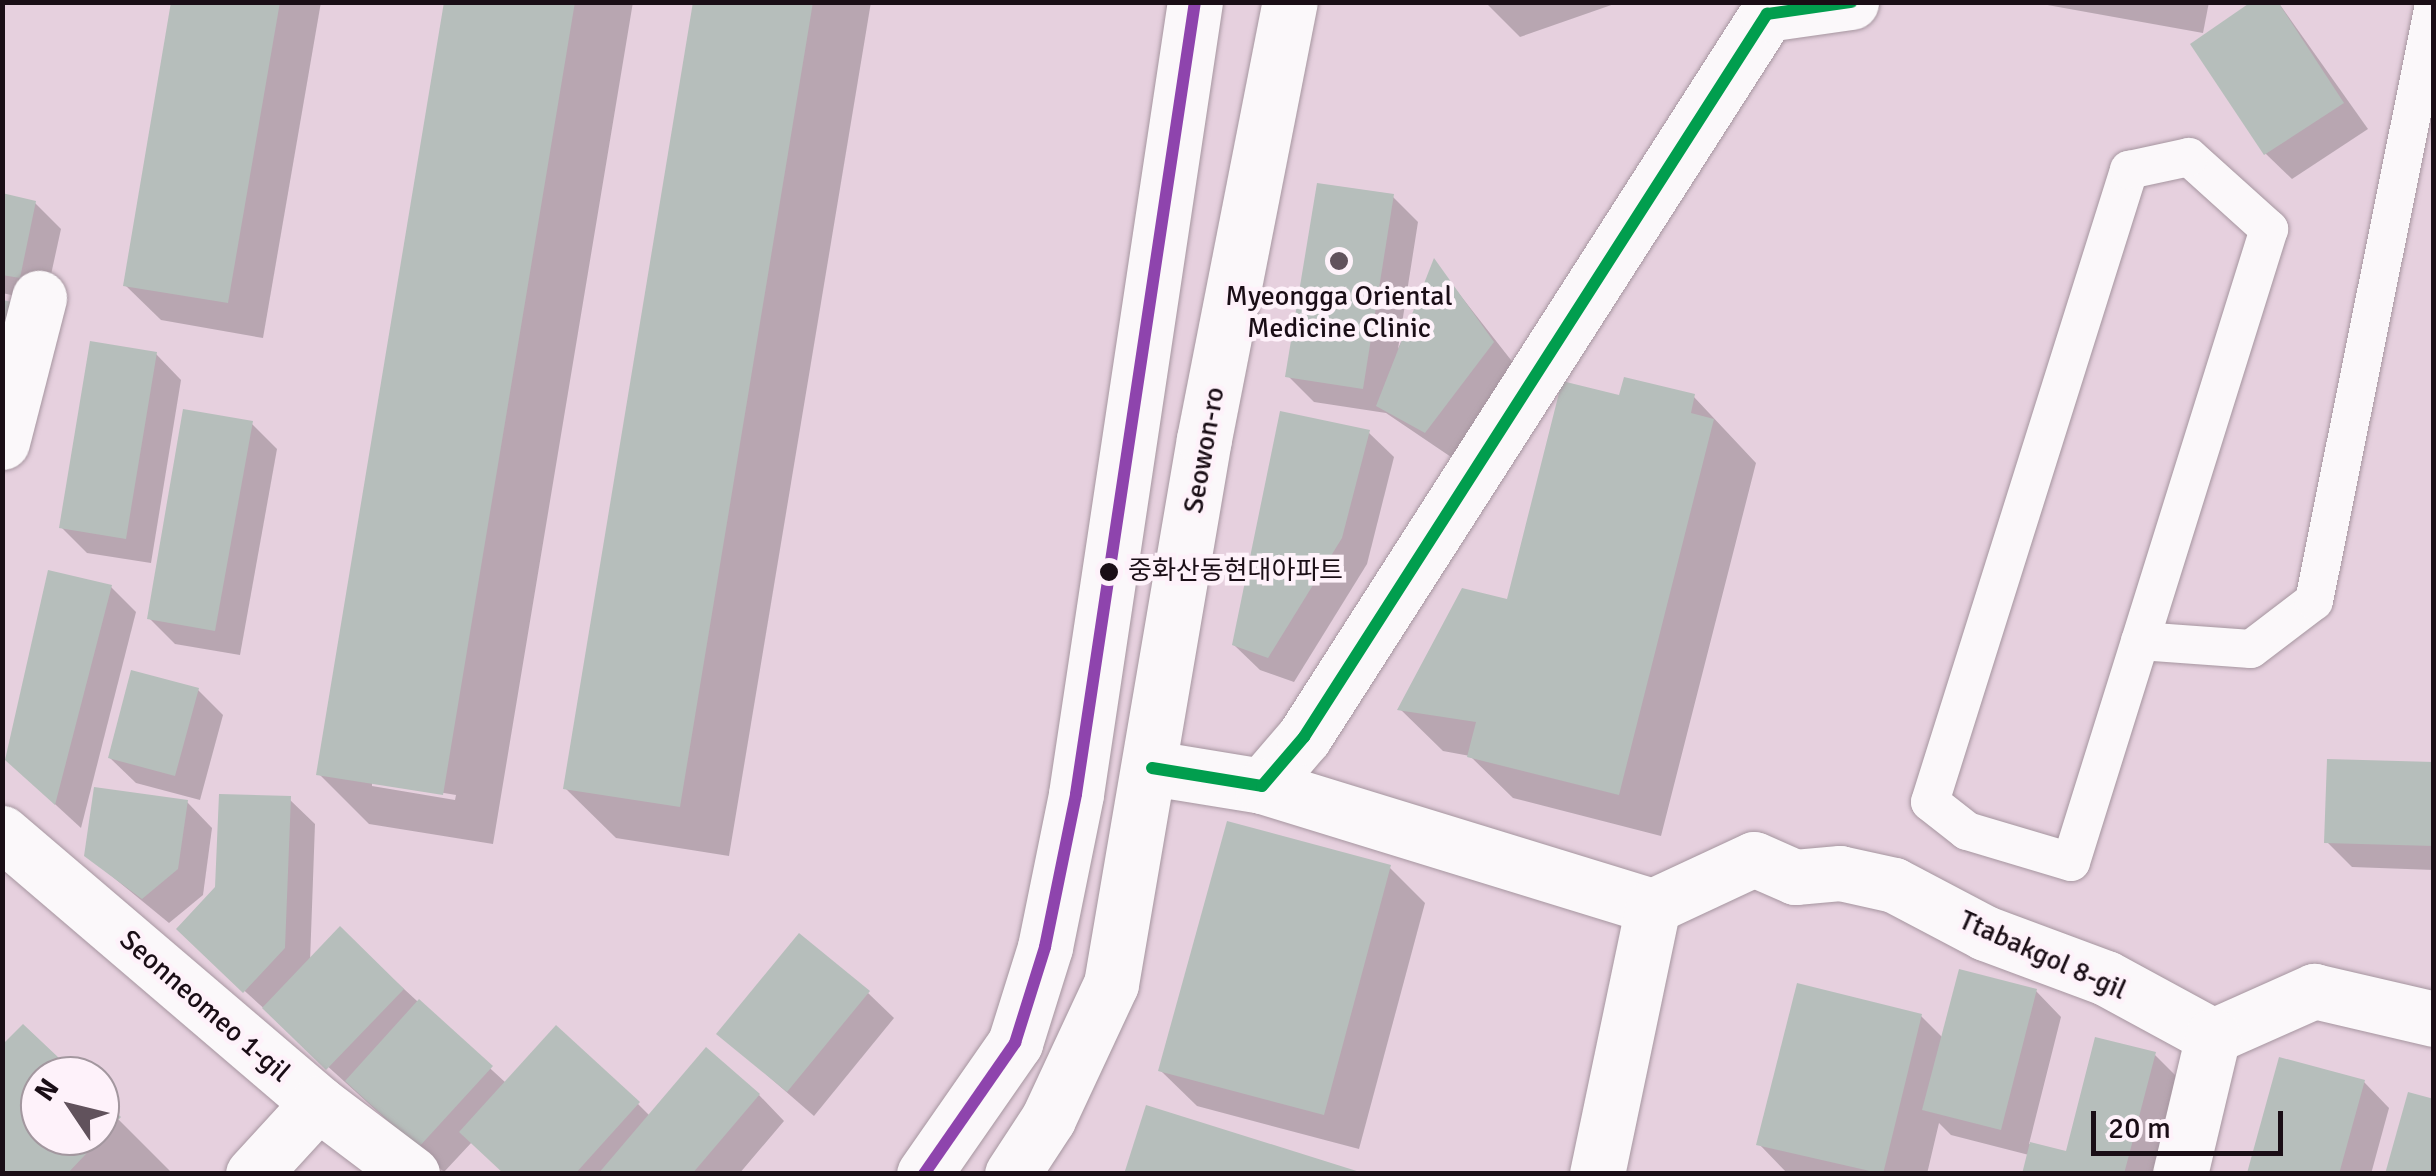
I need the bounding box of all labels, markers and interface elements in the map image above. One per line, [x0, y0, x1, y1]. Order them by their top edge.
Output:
marker: Myeongga Oriental Medicine Clinic [1326, 248, 1352, 274]
place label: Myeongga Oriental Medicine Clinic [1225, 279, 1453, 345]
street label: Seowon-ro [1176, 384, 1232, 516]
place label: 중화산동현대아파트 [1128, 556, 1343, 588]
marker: 중화산동현대아파트 [1099, 562, 1119, 582]
street label: Ttabakgol 8-gil [1954, 903, 2132, 1007]
street label: Seonneomeo 1-gil [113, 923, 297, 1089]
north arrow [20, 1056, 120, 1156]
text: N [28, 1072, 67, 1108]
scale bar [2096, 1091, 2288, 1153]
text: 20 m [2108, 1110, 2171, 1147]

